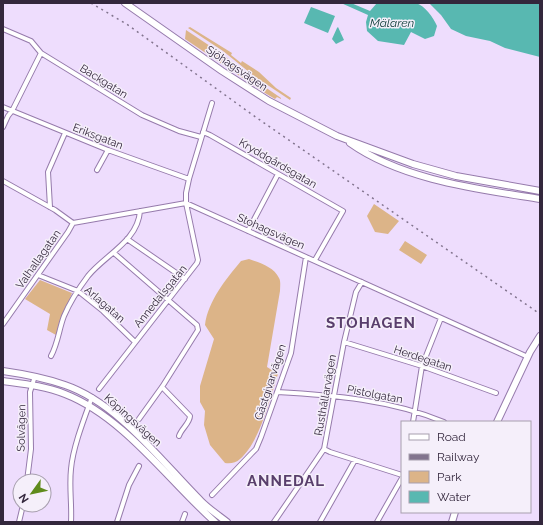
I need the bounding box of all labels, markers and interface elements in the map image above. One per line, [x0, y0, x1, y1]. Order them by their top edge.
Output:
water label: Mälaren [370, 16, 415, 30]
street label: Sjöhagsvägen [203, 43, 270, 94]
street label: Backgatan [77, 62, 130, 101]
street label: Eriksgatan [71, 121, 125, 152]
street label: Kryddgårdsgatan [236, 136, 319, 191]
street label: Stohagsvägen [235, 211, 307, 252]
street label: Valhallagatan [13, 227, 64, 291]
street label: Annedalsgatan [131, 262, 190, 330]
street label: Arlagatan [82, 283, 127, 325]
district label: STOHAGEN [326, 314, 416, 332]
street label: Gästgivarvägen [252, 343, 289, 422]
street label: Herdegatan [392, 343, 454, 374]
street label: Rusthållarvägen [312, 353, 339, 437]
street label: Pistolgatan [346, 383, 404, 406]
street label: Köpingsvägen [101, 391, 164, 449]
street label: Solvägen [15, 404, 28, 452]
legend [401, 421, 531, 513]
text: Road [437, 430, 466, 444]
text: Railway [437, 450, 480, 464]
text: Park [437, 470, 462, 484]
district label: ANNEDAL [247, 472, 325, 490]
north arrow [12, 473, 52, 513]
text: Water [437, 490, 471, 504]
text: N [16, 491, 32, 505]

